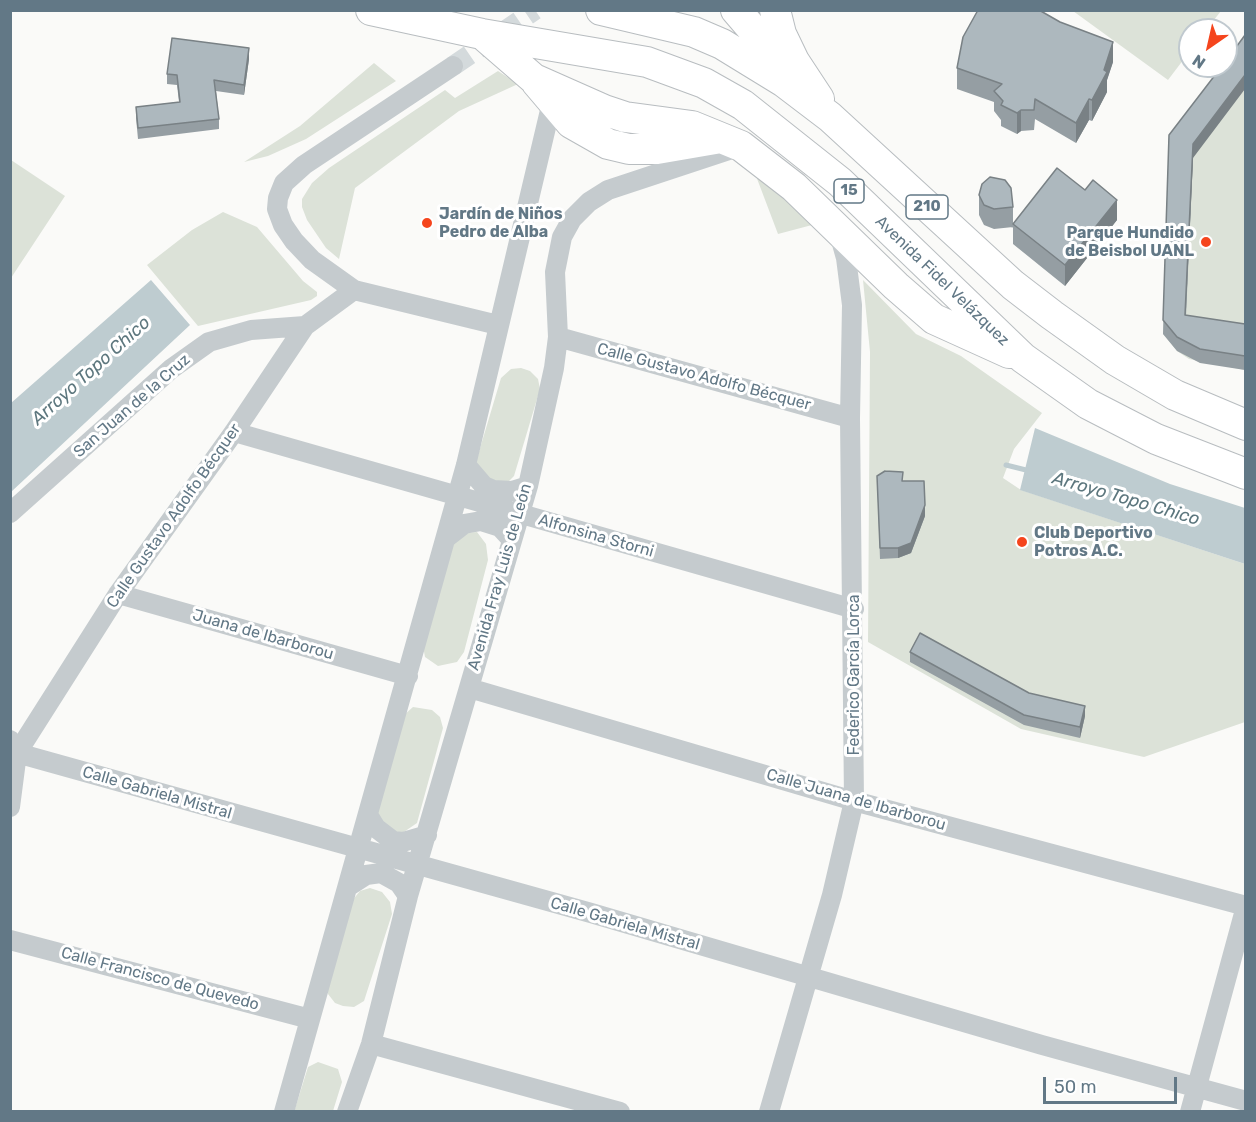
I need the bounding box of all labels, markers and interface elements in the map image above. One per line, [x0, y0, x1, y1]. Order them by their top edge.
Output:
north arrow [1178, 18, 1238, 78]
text: N [1189, 51, 1209, 73]
road number: 15 [834, 179, 864, 203]
road number: 210 [906, 195, 948, 219]
place label: Jardín de Niños Pedro de Alba [439, 204, 563, 242]
street label: Avenida Fidel Velázquez [871, 212, 1013, 350]
marker: Jardín de Niños Pedro de Alba [420, 216, 434, 230]
place label: Parque Hundido de Beisbol UANL [1065, 223, 1194, 261]
marker: Parque Hundido de Beisbol UANL [1199, 235, 1213, 249]
water label: Arroyo Topo Chico [27, 312, 155, 430]
street label: Calle Gustavo Adolfo Bécquer [595, 339, 813, 415]
street label: San Juan de la Cruz [70, 350, 194, 462]
street label: Calle Gustavo Adolfo Bécquer [103, 420, 245, 612]
water label: Arroyo Topo Chico [1050, 468, 1202, 530]
street label: Avenida Fray Luis de León [464, 481, 536, 673]
street label: Alfonsina Storni [536, 510, 656, 562]
place label: Club Deportivo Potros A.C. [1034, 523, 1153, 561]
marker: Club Deportivo Potros A.C. [1015, 535, 1029, 549]
street label: Federico García Lorca [844, 594, 864, 756]
street label: Juana de Ibarborou [190, 606, 336, 664]
street label: Calle Gabriela Mistral [80, 762, 234, 824]
street label: Calle Juana de Ibarborou [764, 765, 948, 835]
street label: Calle Gabriela Mistral [548, 893, 702, 955]
street label: Calle Francisco de Quevedo [59, 943, 261, 1015]
scale bar [1046, 1065, 1180, 1103]
text: 50 m [1054, 1076, 1097, 1098]

